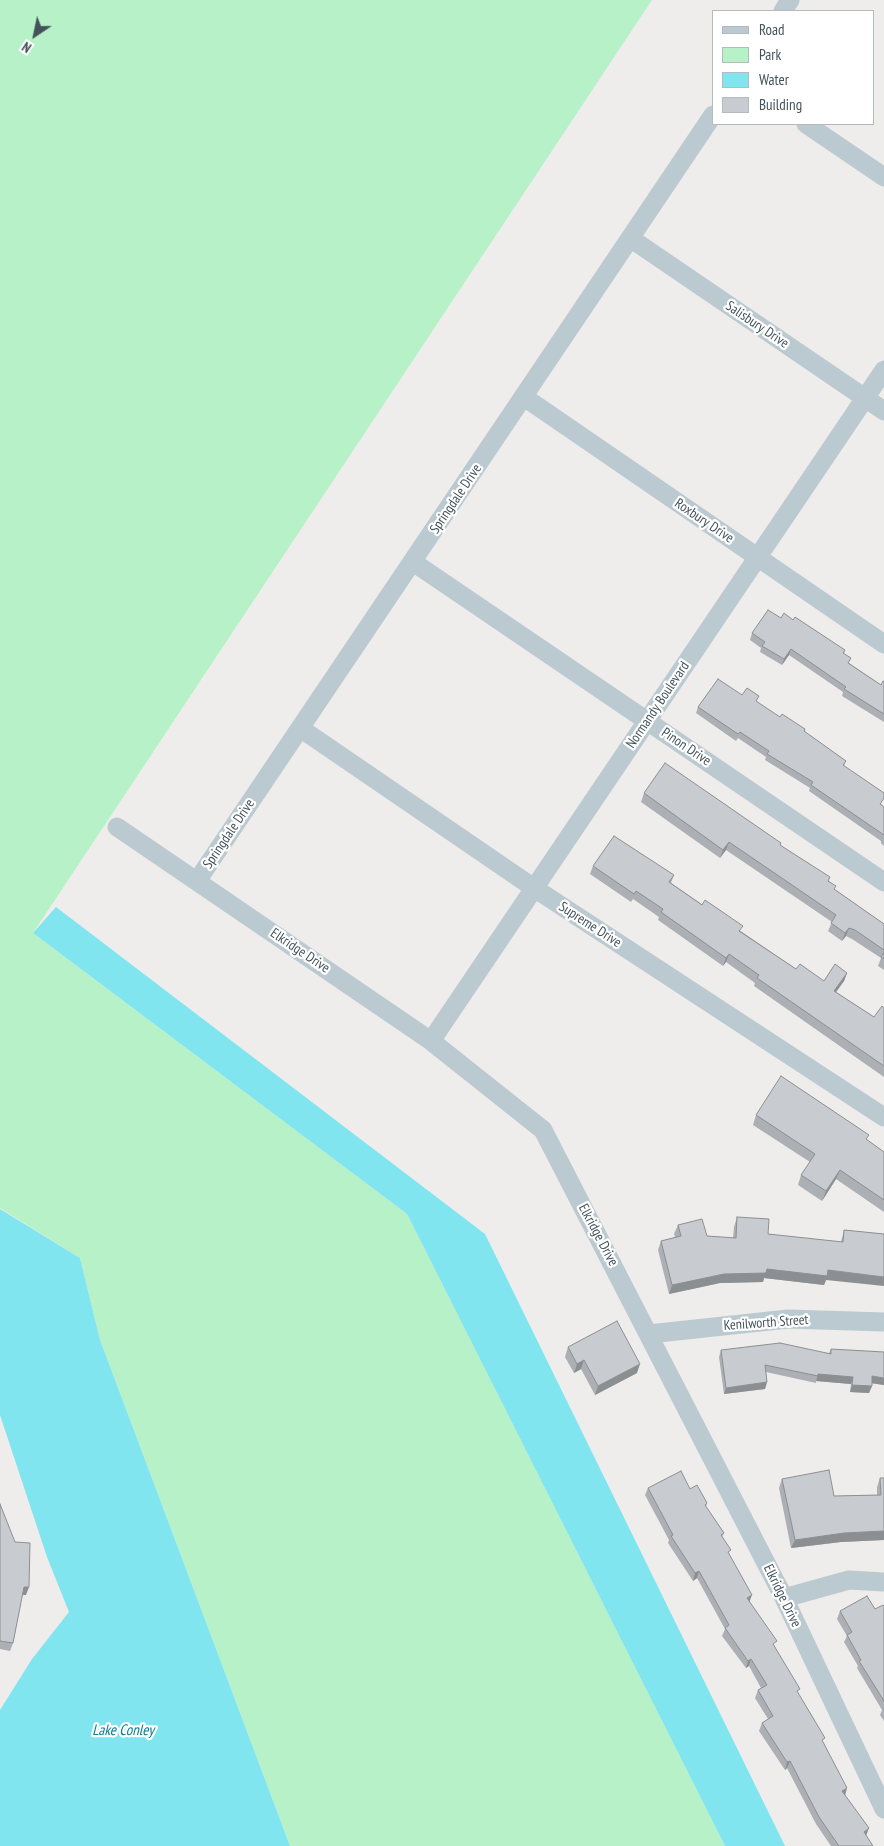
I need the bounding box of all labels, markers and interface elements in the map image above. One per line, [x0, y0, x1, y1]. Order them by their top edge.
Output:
north arrow [10, 10, 60, 60]
legend [712, 10, 874, 125]
text: Road [759, 20, 785, 39]
text: N [18, 38, 35, 57]
text: Park [759, 45, 781, 64]
text: Water [759, 70, 789, 89]
text: Building [759, 95, 802, 114]
street label: Salisbury Drive [722, 298, 792, 352]
street label: Springdale Drive [427, 461, 485, 537]
street label: Roxbury Drive [671, 495, 737, 547]
street label: Normandy Boulevard [623, 658, 693, 752]
street label: Pinon Drive [658, 724, 714, 770]
street label: Springdale Drive [200, 796, 258, 872]
street label: Supreme Drive [556, 899, 624, 951]
street label: Elkridge Drive [267, 925, 333, 977]
street label: Elkridge Drive [575, 1201, 621, 1269]
street label: Kenilworth Street [723, 1312, 809, 1334]
street label: Elkridge Drive [760, 1562, 804, 1630]
water label: Lake Conley [92, 1722, 154, 1740]

